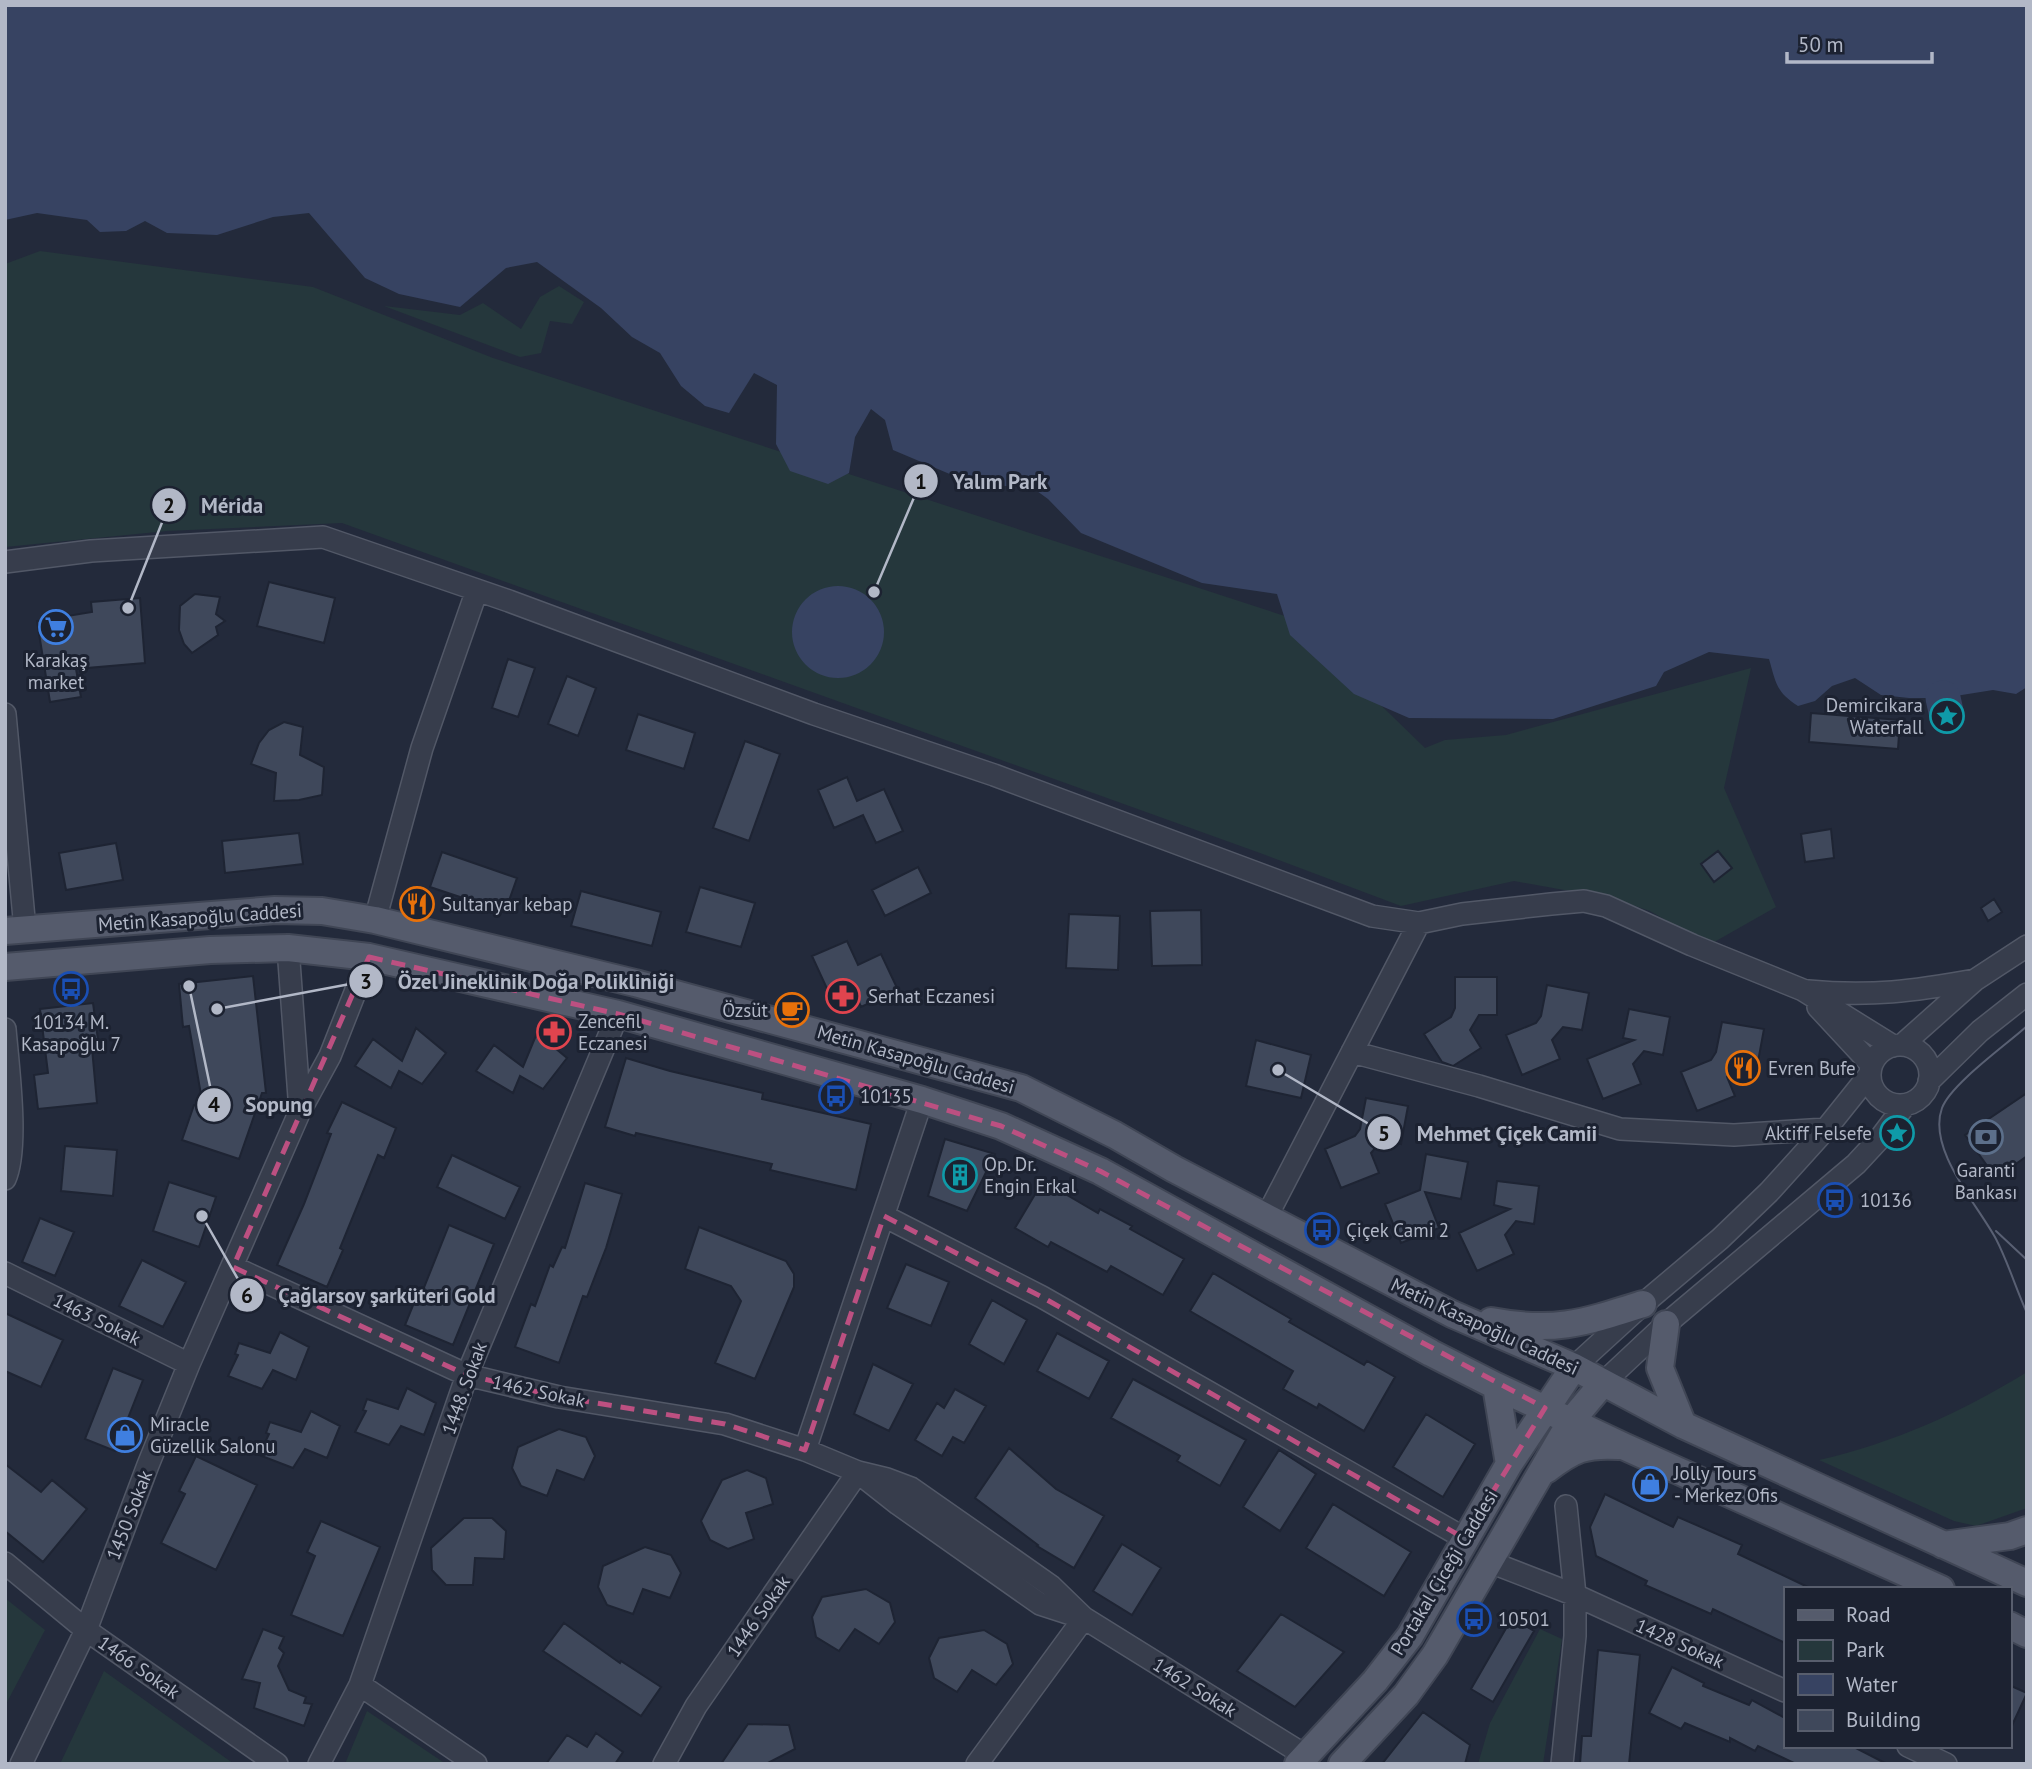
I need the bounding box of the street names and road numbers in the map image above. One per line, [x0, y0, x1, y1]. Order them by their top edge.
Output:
street label: Metin Kasapoğlu Caddesi [97, 898, 303, 936]
street label: Metin Kasapoğlu Caddesi [815, 1019, 1017, 1099]
street label: Metin Kasapoğlu Caddesi [1387, 1272, 1583, 1380]
street label: 1463 Sokak [49, 1288, 145, 1350]
street label: 1448. Sokak [436, 1338, 492, 1438]
street label: 1462 Sokak [490, 1369, 588, 1413]
street label: 1450 Sokak [101, 1467, 157, 1563]
street label: Portakal Çiceği Caddesi [1385, 1485, 1503, 1659]
street label: 1446 Sokak [721, 1570, 795, 1662]
street label: 1428 Sokak [1632, 1613, 1728, 1673]
street label: 1466 Sokak [93, 1630, 185, 1704]
street label: 1462 Sokak [1149, 1652, 1241, 1722]

